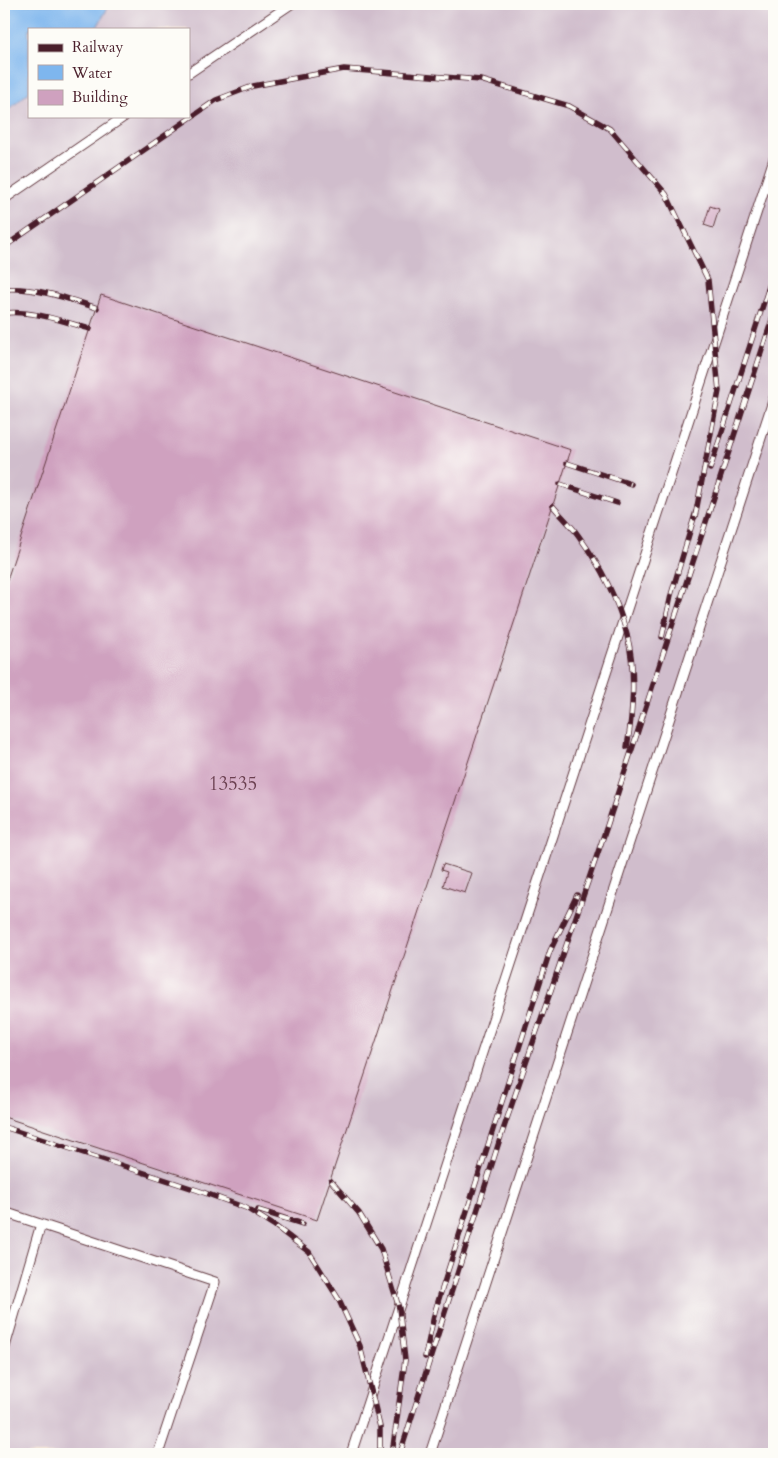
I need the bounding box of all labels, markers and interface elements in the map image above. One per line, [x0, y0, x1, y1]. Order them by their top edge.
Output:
legend [28, 28, 190, 118]
text: Railway [72, 37, 123, 57]
text: Water [71, 63, 113, 83]
text: Building [72, 87, 128, 107]
house number: 13535 [209, 771, 257, 797]

